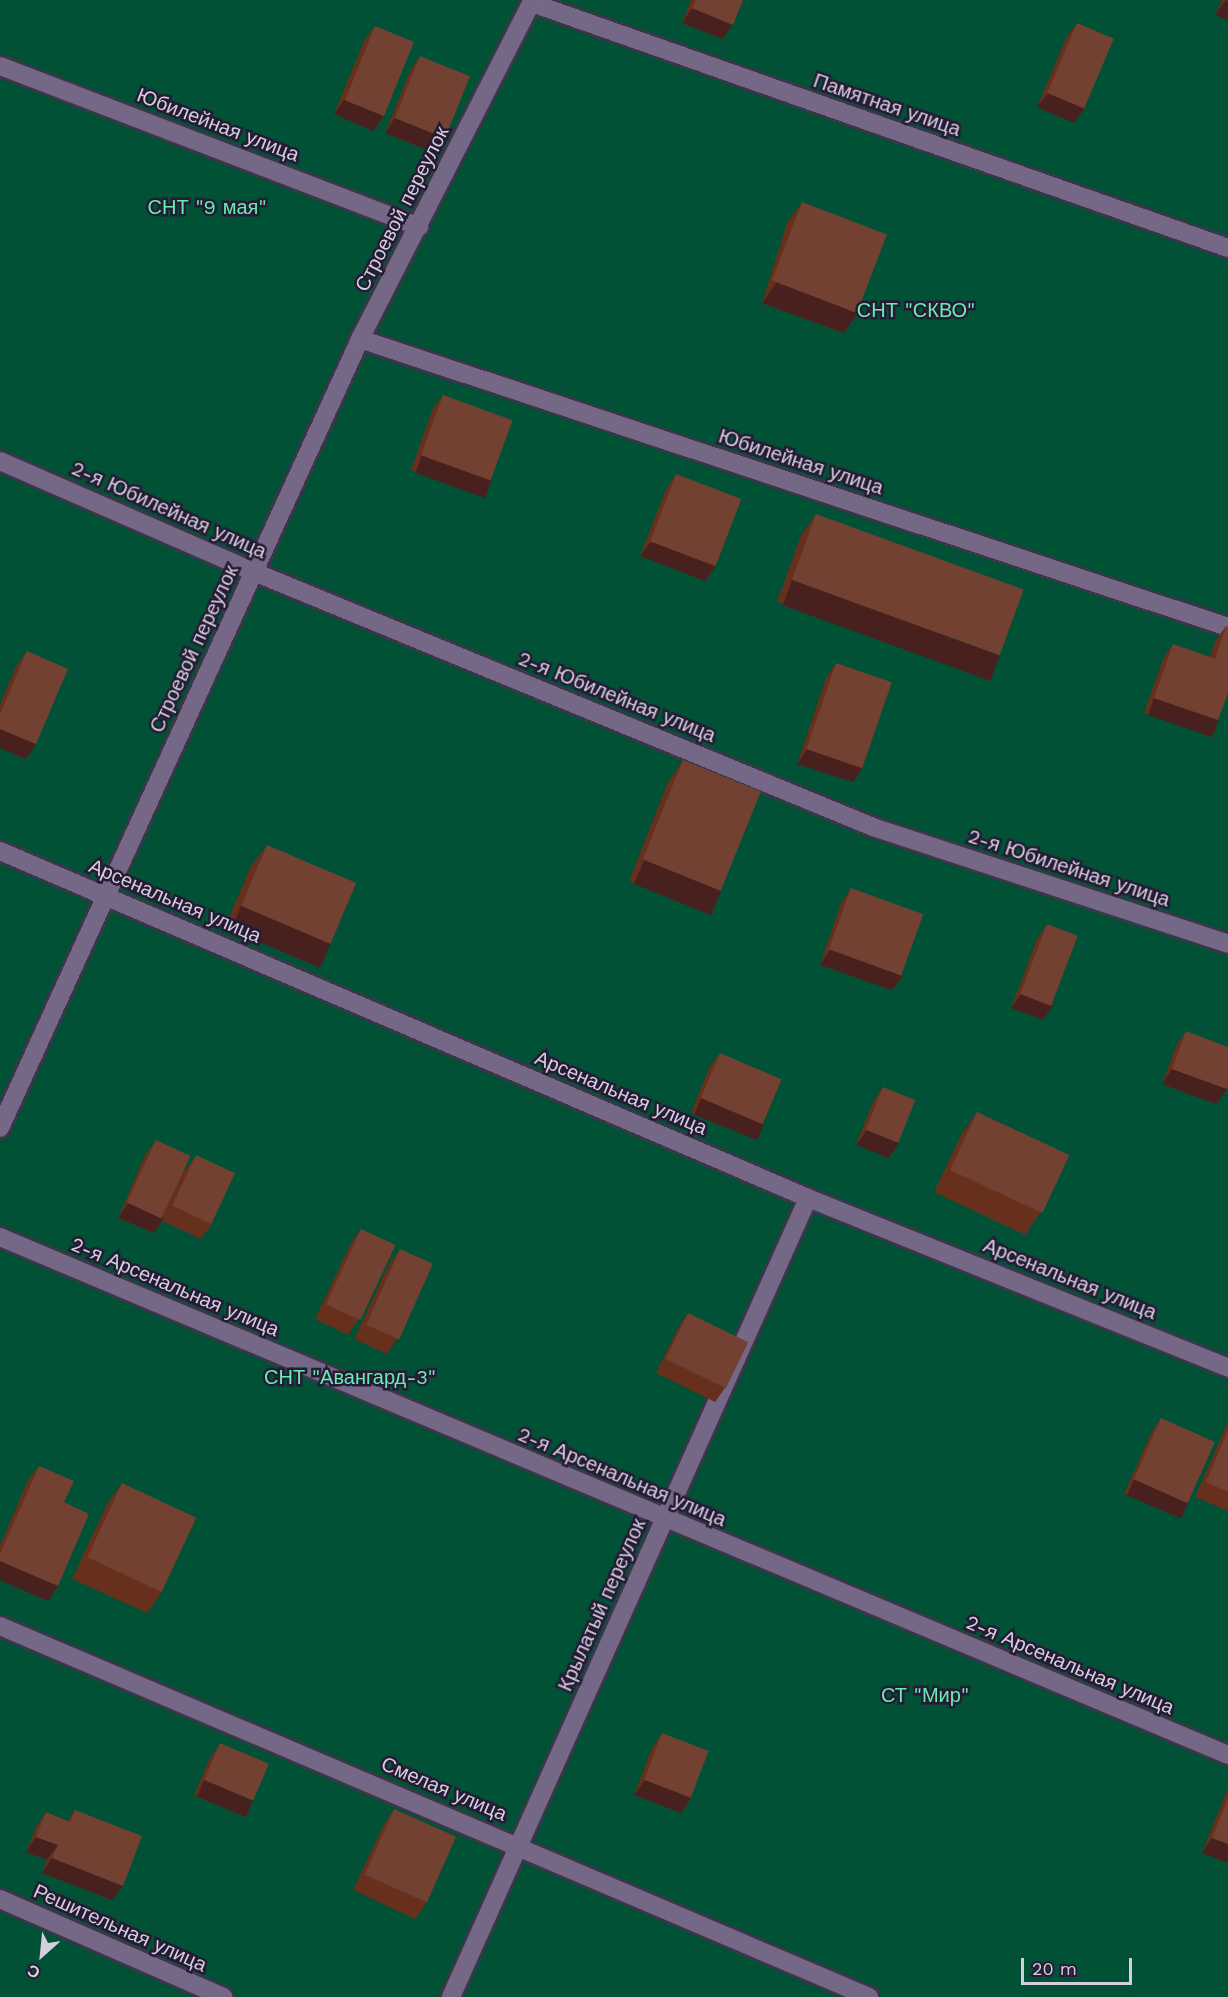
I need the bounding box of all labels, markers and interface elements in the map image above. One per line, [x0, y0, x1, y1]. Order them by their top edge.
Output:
street label: Памятная улица [810, 69, 964, 141]
street label: Юбилейная улица [134, 83, 302, 167]
street label: Строевой переулок [350, 123, 454, 295]
park label: СНТ "9 мая" [148, 195, 266, 219]
park label: СНТ "СКВО" [857, 298, 975, 322]
street label: Юбилейная улица [716, 424, 886, 500]
street label: 2-я Юбилейная улица [68, 456, 270, 564]
street label: Строевой переулок [145, 562, 243, 736]
street label: 2-я Юбилейная улица [515, 646, 719, 748]
street label: 2-я Юбилейная улица [965, 824, 1173, 912]
street label: Арсенальная улица [85, 854, 265, 948]
street label: Арсенальная улица [531, 1046, 711, 1140]
street label: 2-я Арсенальная улица [67, 1232, 283, 1342]
street label: Арсенальная улица [980, 1233, 1160, 1325]
park label: СНТ "Авангард-3" [264, 1365, 436, 1389]
street label: 2-я Арсенальная улица [514, 1422, 730, 1532]
street label: Крылатый переулок [553, 1515, 651, 1695]
street label: 2-я Арсенальная улица [962, 1610, 1178, 1720]
park label: СТ "Мир" [881, 1683, 969, 1707]
street label: Смелая улица [378, 1752, 510, 1826]
street label: Решительная улица [30, 1879, 210, 1977]
north arrow [12, 1925, 72, 1985]
scale bar [1024, 1946, 1135, 1984]
text: 20 m [1032, 1958, 1077, 1979]
text: С [24, 1960, 43, 1983]

